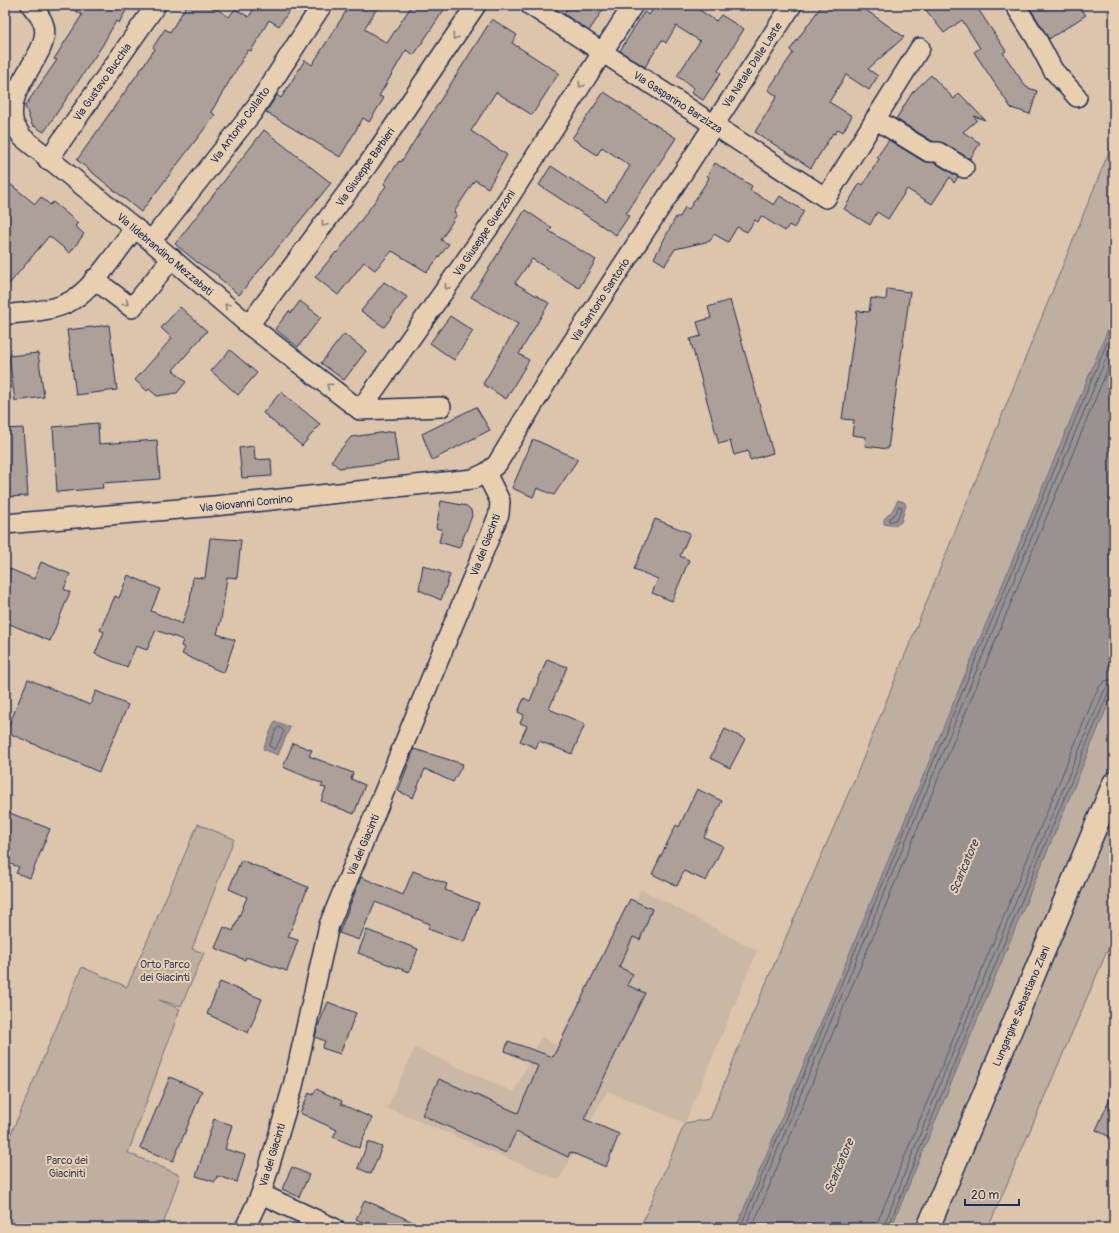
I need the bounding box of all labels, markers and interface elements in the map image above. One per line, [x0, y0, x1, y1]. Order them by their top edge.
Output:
street label: Via Natale Dalle Laste [720, 20, 785, 110]
one-way arrow [453, 33, 460, 40]
street label: Via Gustavo Bucchia [71, 41, 134, 124]
street label: Via Gasparino Barzizza [631, 69, 725, 136]
one-way arrow [579, 81, 586, 88]
street label: Via Antonio Collalto [208, 84, 273, 166]
street label: Via Giuseppe Barbieri [333, 125, 398, 209]
street label: Via Giuseppe Guerzoni [451, 188, 518, 279]
street label: Via Ildebrandino Mezzabati [114, 210, 215, 298]
one-way arrow [322, 220, 329, 227]
street label: Via Santorio Santorio [568, 256, 632, 345]
one-way arrow [445, 282, 452, 289]
one-way arrow [121, 298, 128, 305]
one-way arrow [224, 304, 231, 311]
one-way arrow [327, 384, 334, 391]
street label: Via Giovanni Comino [199, 492, 294, 515]
street label: Via dei Giacinti [468, 512, 503, 578]
street label: Via dei Giacinti [345, 812, 382, 878]
water label: Scaricatore [946, 837, 983, 897]
street label: Lungargine Sebastiano Ziani [990, 944, 1053, 1068]
park label: Orto Parco dei Giacinti [140, 958, 190, 984]
street label: Via dei Giacinti [257, 1122, 288, 1188]
water label: Scaricatore [821, 1136, 858, 1196]
park label: Parco dei Giaciniti [46, 1154, 88, 1180]
scale bar [965, 1181, 1019, 1207]
text: 20 m [971, 1188, 1000, 1203]

